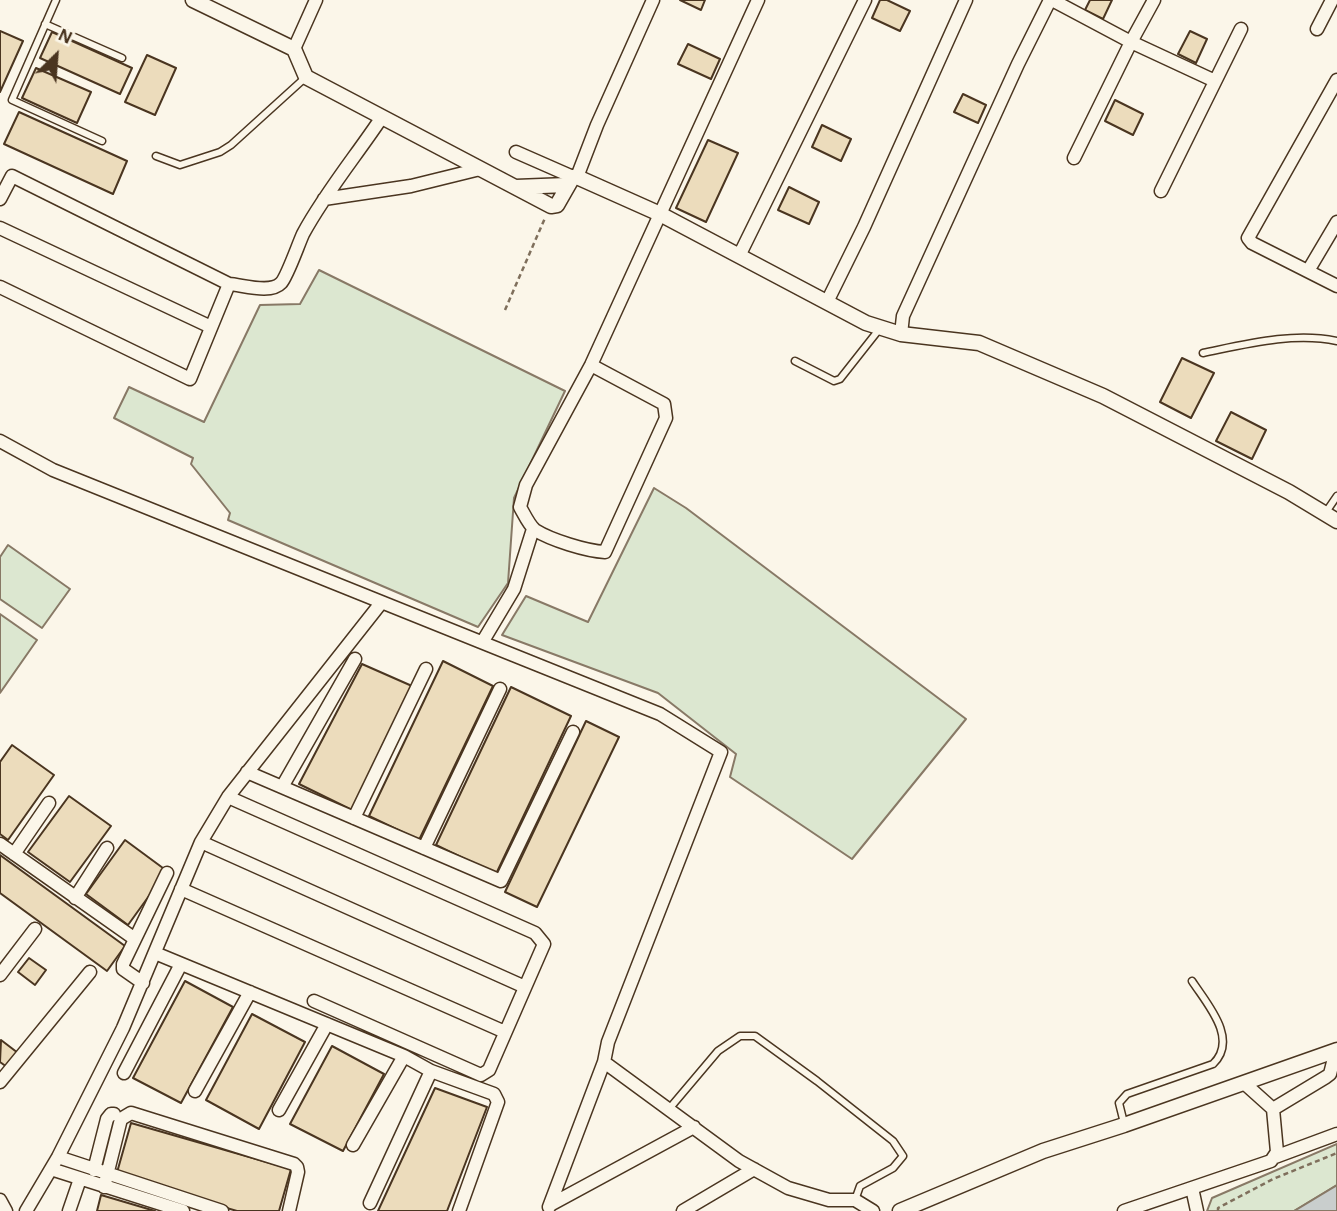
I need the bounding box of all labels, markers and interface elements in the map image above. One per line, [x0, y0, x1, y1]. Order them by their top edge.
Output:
north arrow [21, 21, 91, 91]
text: N [55, 25, 75, 48]

